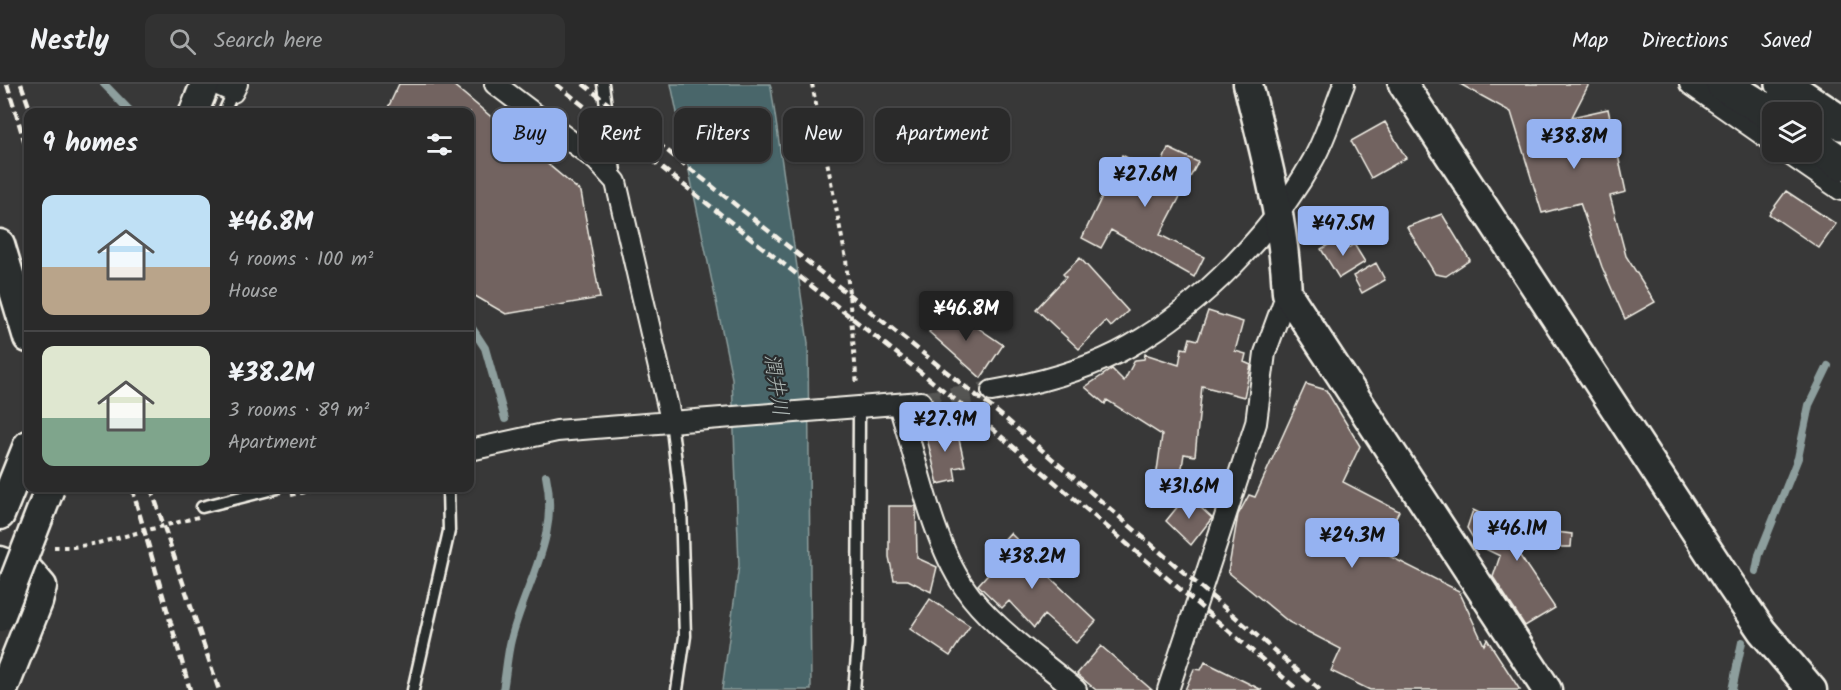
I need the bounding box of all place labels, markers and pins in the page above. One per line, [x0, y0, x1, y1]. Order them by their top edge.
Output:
pin: ¥38.8M [1525, 119, 1623, 170]
pin: ¥27.6M [1096, 157, 1194, 208]
pin: ¥47.5M [1294, 206, 1392, 257]
pin: ¥46.8M [917, 291, 1015, 342]
pin: ¥27.9M [896, 402, 994, 453]
pin: ¥31.6M [1140, 469, 1238, 520]
pin: ¥46.1M [1468, 511, 1566, 562]
pin: ¥24.3M [1303, 518, 1401, 569]
pin: ¥38.2M [983, 539, 1081, 590]

